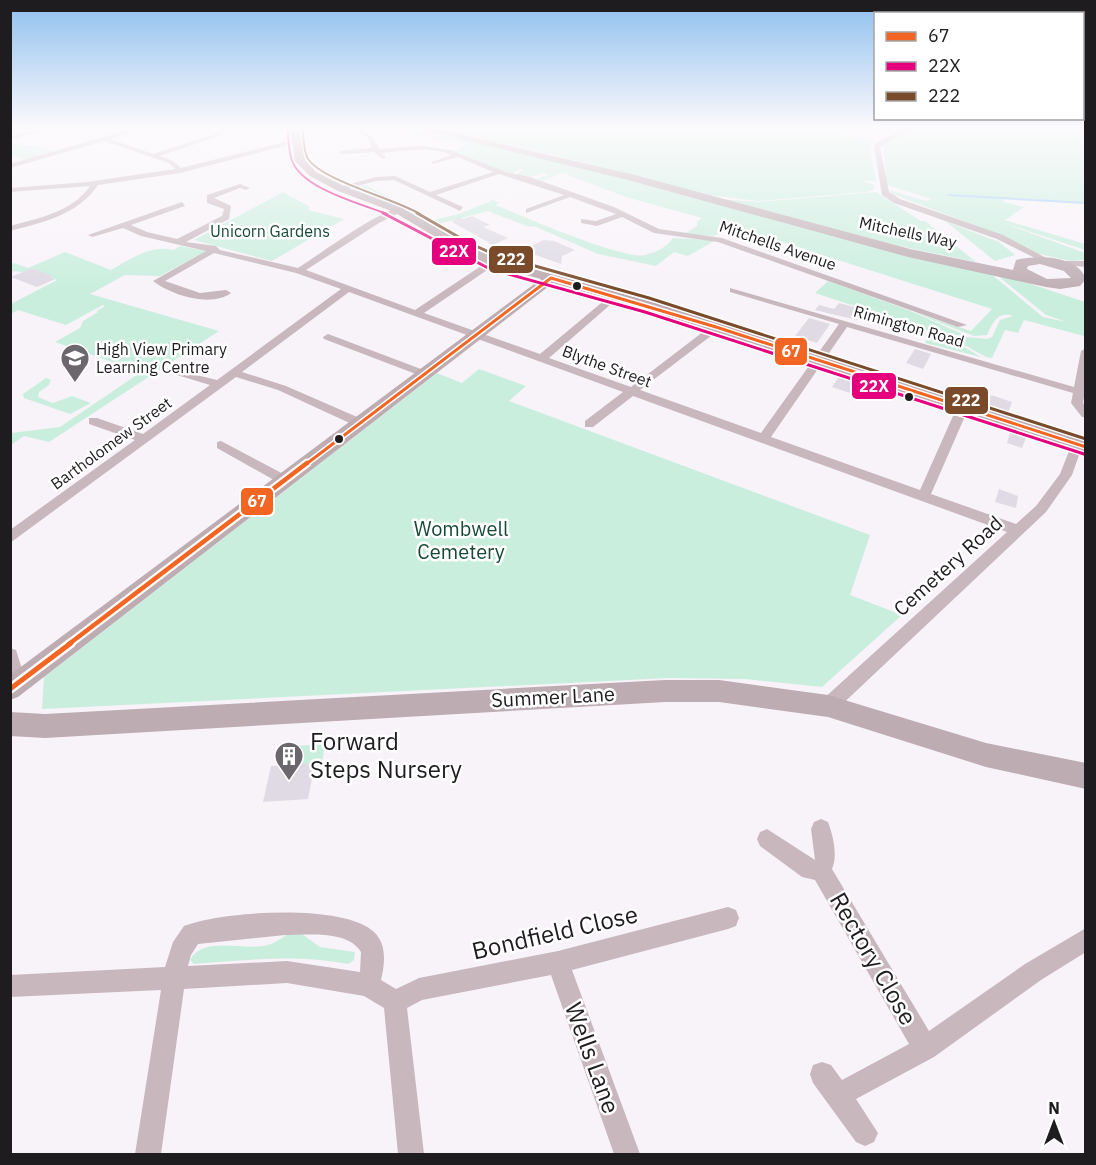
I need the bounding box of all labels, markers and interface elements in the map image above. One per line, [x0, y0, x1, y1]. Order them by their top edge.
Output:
legend [874, 12, 1084, 120]
text: 67 [928, 24, 950, 47]
text: 22X [928, 54, 961, 77]
text: 222 [928, 84, 960, 107]
street label: Mitchells Way [857, 212, 959, 252]
street label: Mitchells Avenue [717, 216, 839, 274]
park label: Unicorn Gardens [210, 221, 330, 241]
line badge: 22X [431, 237, 477, 266]
text: 22X [439, 241, 469, 261]
line badge: 222 [488, 245, 534, 274]
text: 222 [497, 249, 525, 269]
unlabelled marker [571, 280, 583, 292]
street label: Rimington Road [851, 301, 967, 351]
line badge: 67 [774, 337, 808, 366]
place label: High View Primary Learning Centre [96, 339, 227, 377]
street label: Blythe Street [560, 341, 654, 391]
text: 67 [781, 341, 801, 361]
school or university icon: High View Primary Learning Centre [59, 342, 91, 384]
line badge: 22X [851, 372, 897, 400]
text: 22X [859, 376, 889, 396]
line badge: 222 [944, 386, 989, 415]
text: 222 [952, 390, 980, 410]
unlabelled marker [903, 391, 915, 403]
street label: Bartholomew Street [47, 392, 175, 494]
unlabelled marker [333, 433, 345, 445]
line badge: 67 [240, 487, 274, 516]
text: 67 [247, 491, 267, 511]
street label: Cemetery Road [887, 509, 1008, 622]
park label: Wombwell Cemetery [414, 515, 508, 565]
street label: Summer Lane [490, 680, 616, 713]
place label: Forward Steps Nursery [310, 725, 462, 785]
building icon: Forward Steps Nursery [273, 740, 305, 782]
street label: Rectory Close [823, 886, 925, 1031]
street label: Bondfield Close [469, 897, 641, 967]
street label: Wells Lane [558, 998, 628, 1118]
north arrow [1024, 1093, 1084, 1153]
text: N [1048, 1098, 1060, 1118]

